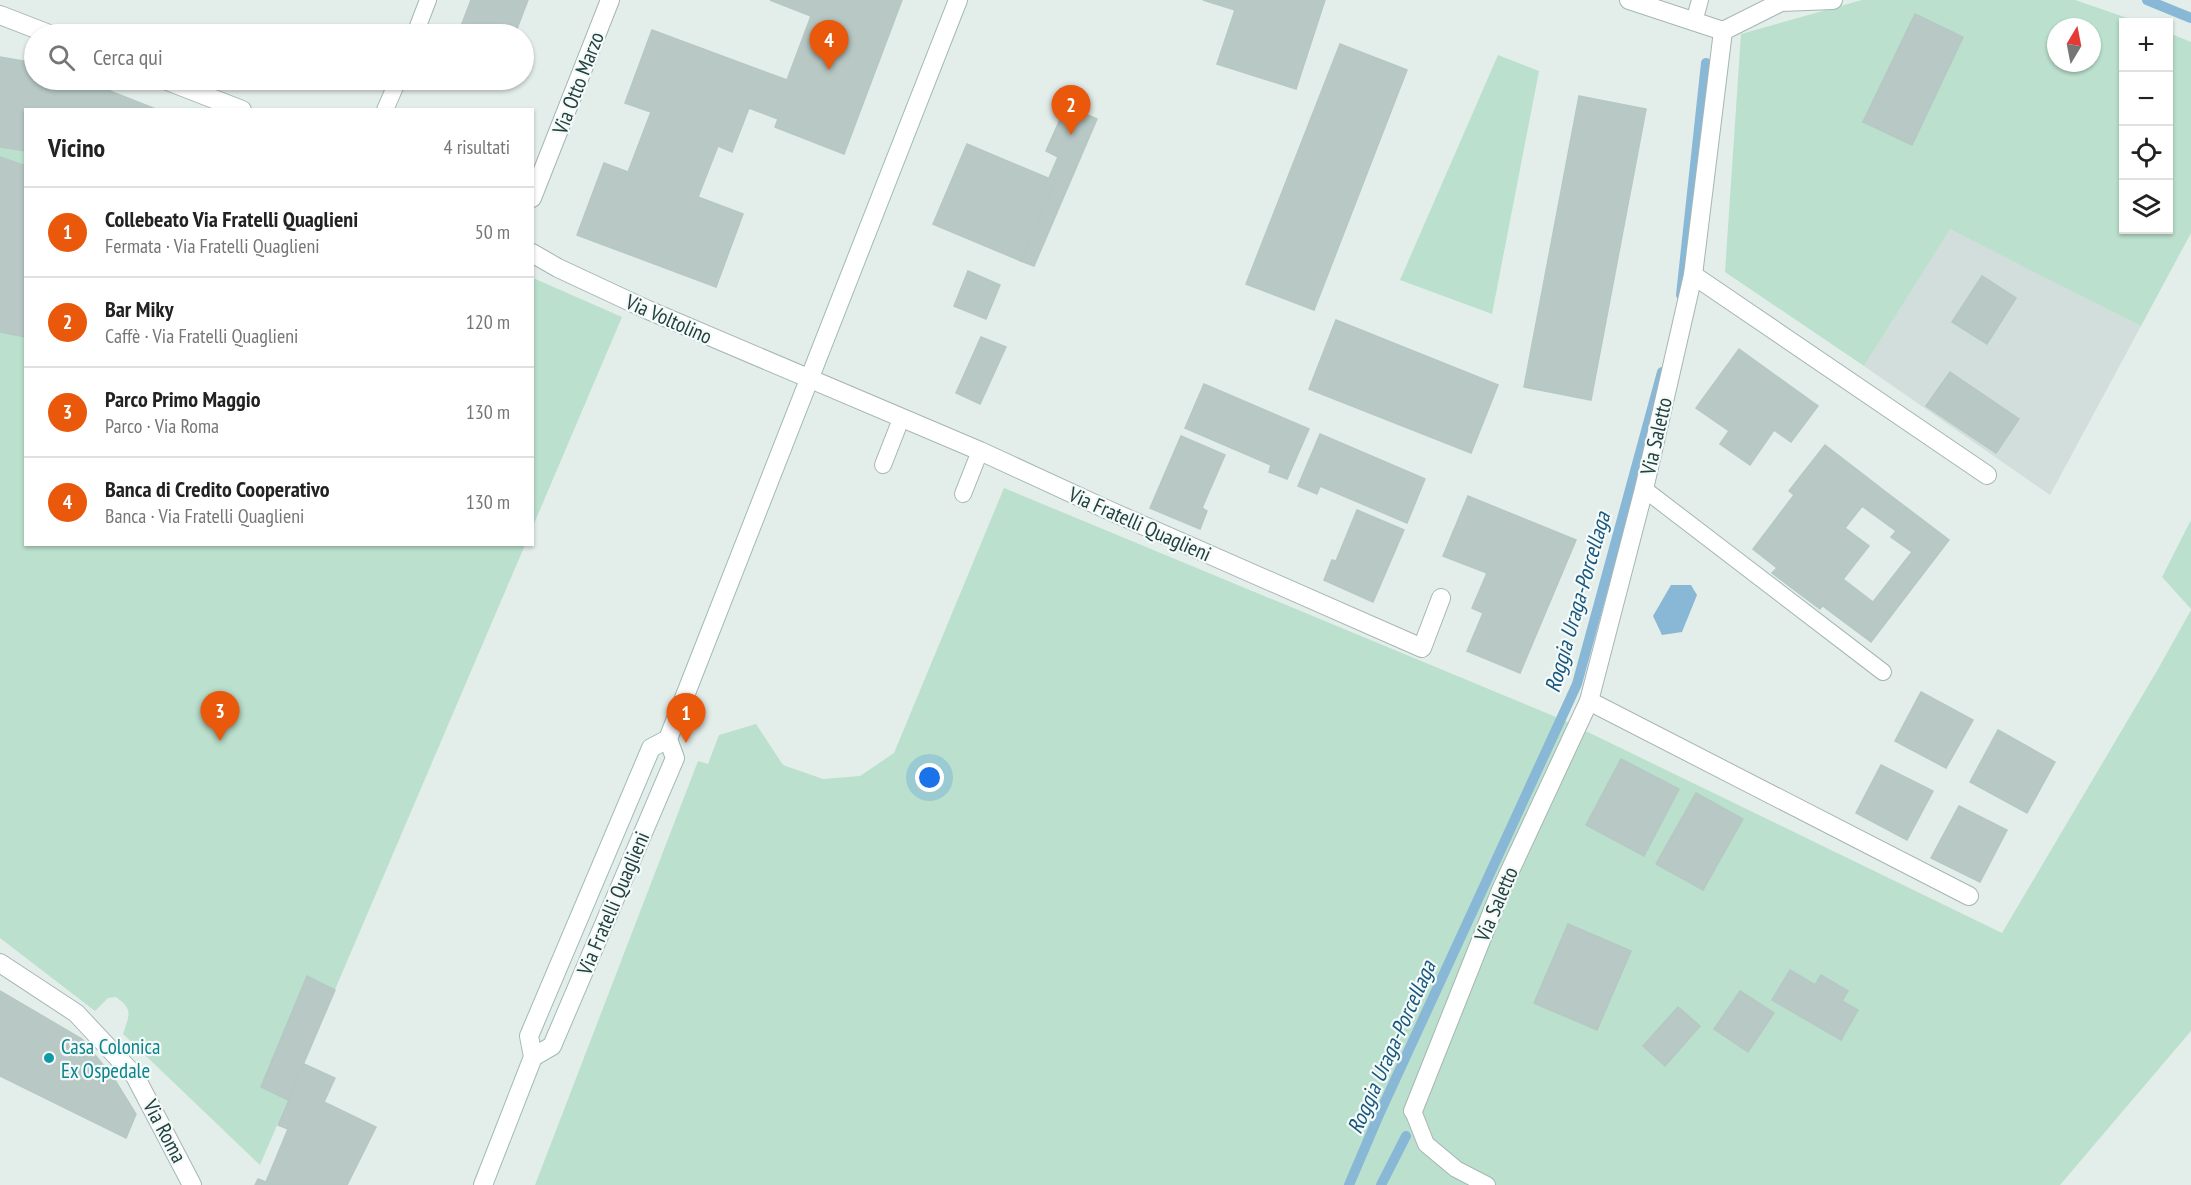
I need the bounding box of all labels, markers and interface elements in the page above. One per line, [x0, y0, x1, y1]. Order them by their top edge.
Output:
north arrow [2047, 18, 2101, 72]
map controls [2119, 18, 2173, 234]
button: + [2119, 18, 2173, 72]
pin: 4 [810, 20, 848, 70]
search box [24, 24, 534, 90]
street label: Via Otto Marzo [546, 28, 610, 139]
icon: search [45, 41, 78, 74]
text: Cerca qui [93, 43, 163, 71]
button: − [2119, 72, 2173, 126]
pin: 2 [1052, 86, 1090, 135]
button: locate [2119, 126, 2173, 180]
text: Vicino [48, 131, 105, 164]
text: 4 risultati [444, 134, 510, 160]
button: layers [2119, 180, 2173, 234]
text: Collebeato Via Fratelli Quaglieni [105, 205, 358, 233]
text: 1 [63, 219, 72, 245]
text: 50 m [475, 219, 510, 245]
text: Fermata · Via Fratelli Quaglieni [105, 233, 320, 259]
street label: Via Voltolino [621, 288, 716, 350]
text: Bar Miky [105, 295, 174, 323]
text: 2 [63, 309, 72, 335]
text: 120 m [466, 309, 510, 335]
text: Caffè · Via Fratelli Quaglieni [105, 323, 298, 349]
text: Parco Primo Maggio [105, 385, 260, 413]
street label: Via Saletto [1634, 395, 1678, 478]
text: 3 [63, 399, 72, 425]
text: 130 m [466, 399, 510, 425]
text: Parco · Via Roma [105, 413, 219, 439]
text: Banca di Credito Cooperativo [105, 475, 330, 503]
street label: Via Fratelli Quaglieni [1064, 480, 1215, 567]
text: 4 [63, 489, 72, 515]
text: 130 m [466, 489, 510, 515]
text: Banca · Via Fratelli Quaglieni [105, 503, 304, 529]
water label: Roggia Uraga-Porcellaga [1538, 508, 1616, 695]
pin: 3 [200, 692, 240, 741]
pin: 1 [666, 694, 706, 743]
your location [915, 763, 944, 792]
street label: Via Fratelli Quaglieni [570, 827, 655, 980]
street label: Via Saletto [1468, 863, 1524, 946]
water label: Roggia Uraga-Porcellaga [1340, 955, 1442, 1138]
place label: Casa Colonica Ex Ospedale [61, 1033, 160, 1084]
marker: Casa Colonica Ex Ospedale [42, 1051, 56, 1065]
street label: Via Roma [137, 1094, 193, 1167]

